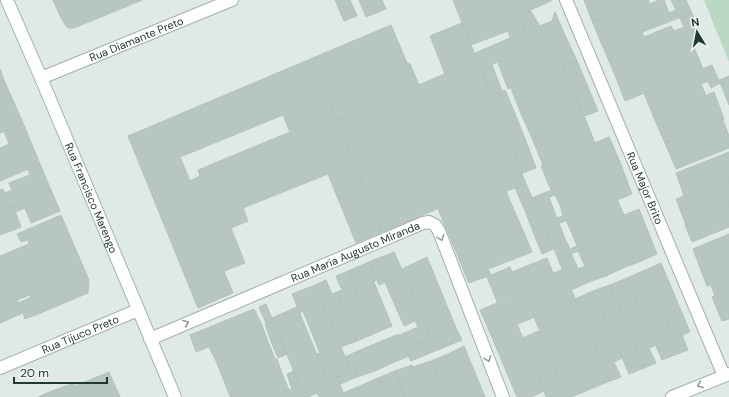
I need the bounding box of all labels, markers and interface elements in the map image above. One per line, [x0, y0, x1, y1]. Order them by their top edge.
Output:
north arrow [677, 12, 717, 52]
street label: Rua Diamante Preto [87, 14, 186, 65]
text: N [690, 15, 700, 30]
street label: Rua Francisco Marengo [62, 140, 121, 255]
street label: Rua Major Brito [624, 150, 666, 226]
street label: Rua Maria Augusto Miranda [289, 218, 422, 285]
one-way arrow [437, 234, 445, 241]
street label: Rua Tijuco Preto [40, 312, 121, 357]
one-way arrow [183, 320, 190, 328]
one-way arrow [483, 355, 491, 362]
scale bar [14, 359, 107, 385]
text: 20 m [20, 365, 49, 381]
one-way arrow [697, 381, 704, 389]

